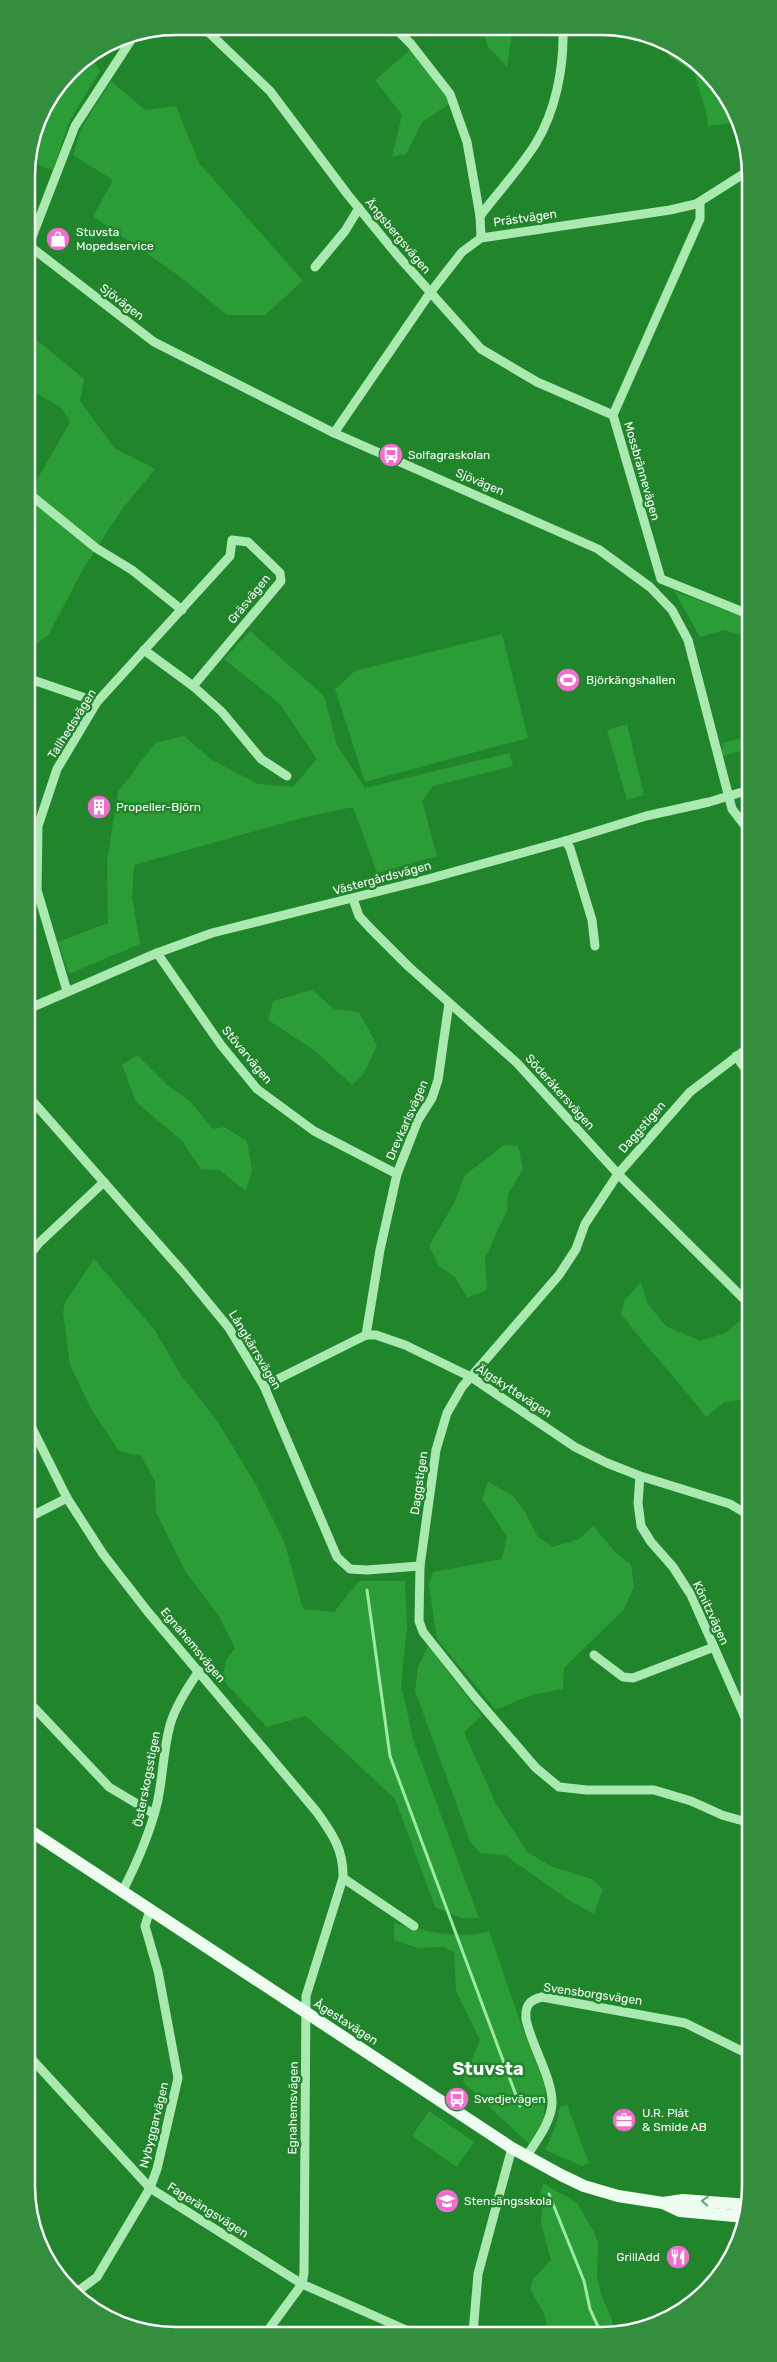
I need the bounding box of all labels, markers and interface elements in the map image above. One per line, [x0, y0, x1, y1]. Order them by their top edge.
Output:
street label: Ängsbergsvägen [362, 195, 434, 277]
street label: Prästvägen [492, 207, 558, 229]
place label: Stuvsta Mopedservice [76, 225, 154, 253]
shop icon: Stuvsta Mopedservice [45, 226, 71, 252]
street label: Sjövägen [97, 281, 147, 323]
street label: Mossbrännevägen [621, 420, 663, 522]
bus stop icon: Solfagraskolan [378, 442, 404, 468]
place label: Solfagraskolan [408, 448, 490, 462]
street label: Sjövägen [454, 466, 506, 498]
street label: Gräsvägen [225, 572, 273, 626]
sports icon: Björkängshallen [555, 667, 581, 693]
place label: Björkängshallen [586, 673, 676, 687]
street label: Tallhedsvägen [45, 687, 99, 761]
building icon: Propeller-Björn [86, 794, 112, 820]
place label: Propeller-Björn [116, 800, 201, 814]
street label: Västergårdsvägen [331, 858, 433, 898]
street label: Stövarvägen [219, 1023, 275, 1087]
street label: Söderåkersvägen [522, 1051, 598, 1133]
street label: Drevkarlsvägen [383, 1078, 431, 1162]
street label: Daggstigen [616, 1098, 668, 1156]
street label: Långkärrsvägen [226, 1308, 284, 1392]
street label: Älgskyttevägen [474, 1361, 554, 1421]
street label: Daggstigen [408, 1450, 430, 1516]
street label: Könitzvägen [690, 1579, 732, 1647]
street label: Egnahemsvägen [158, 1605, 228, 1685]
street label: Österskogsstigen [131, 1730, 163, 1828]
street label: Svensborgsvägen [543, 1980, 643, 2008]
street label: Ågestavägen [311, 1996, 381, 2048]
district label: Stuvsta [452, 2058, 524, 2080]
street label: Egnahemsvägen [285, 2061, 301, 2155]
street label: Nybyggarvägen [137, 2081, 171, 2169]
bus stop icon: Svedjevägen [444, 2086, 470, 2112]
place label: Svedjevägen [474, 2092, 545, 2106]
place label: U.R. Plåt & Smide AB [642, 2106, 707, 2134]
office icon: U.R. Plåt & Smide AB [611, 2107, 637, 2133]
street label: Fagerängsvägen [165, 2179, 251, 2241]
school or university icon: Stensängsskola [434, 2188, 460, 2214]
place label: Stensängsskola [464, 2194, 552, 2208]
one-way arrow [701, 2196, 709, 2207]
restaurant icon: GrillAdd [665, 2244, 691, 2270]
place label: GrillAdd [616, 2250, 660, 2264]

